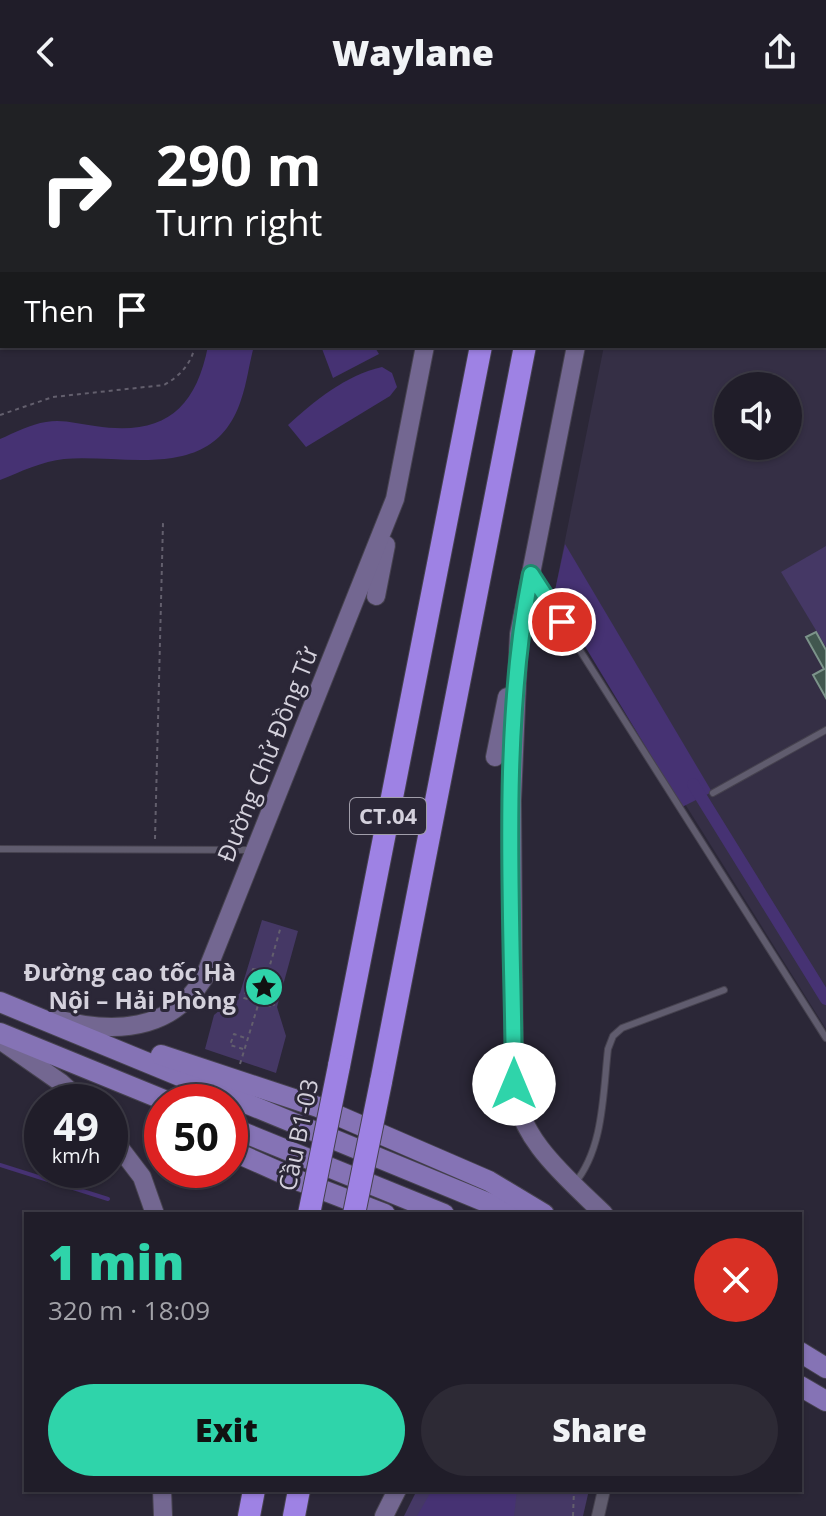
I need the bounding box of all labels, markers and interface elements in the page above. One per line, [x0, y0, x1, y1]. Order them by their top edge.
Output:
text: Waylane [332, 28, 494, 77]
icon: back [24, 30, 68, 74]
icon: share [758, 30, 802, 74]
text: 290 m [156, 126, 322, 202]
icon: right [24, 136, 128, 240]
text: Turn right [156, 198, 322, 247]
icon: arrive [110, 288, 154, 332]
text: Then [24, 290, 94, 331]
map controls [714, 372, 802, 460]
button: sound [714, 372, 802, 460]
pin [528, 588, 596, 656]
icon: arrive [540, 600, 584, 644]
street label: Đường Chử Đồng Tử [208, 641, 325, 867]
road number: CT.04 [350, 798, 426, 834]
place label: Đường cao tốc Hà Nội – Hải Phòng [23, 955, 236, 1016]
place icon: Đường cao tốc Hà Nội – Hải Phòng [243, 966, 285, 1008]
position arrow [472, 1042, 556, 1126]
street label: Cầu B1-03 [270, 1076, 326, 1194]
speed limit sign: 50 [144, 1084, 248, 1188]
text: 49 [53, 1098, 99, 1153]
text: km/h [52, 1142, 100, 1169]
text: 1 min [48, 1229, 184, 1294]
button: close [694, 1238, 778, 1322]
text: 320 m · 18:09 [48, 1292, 210, 1328]
button: Exit [48, 1384, 405, 1476]
button: Share [421, 1384, 778, 1476]

